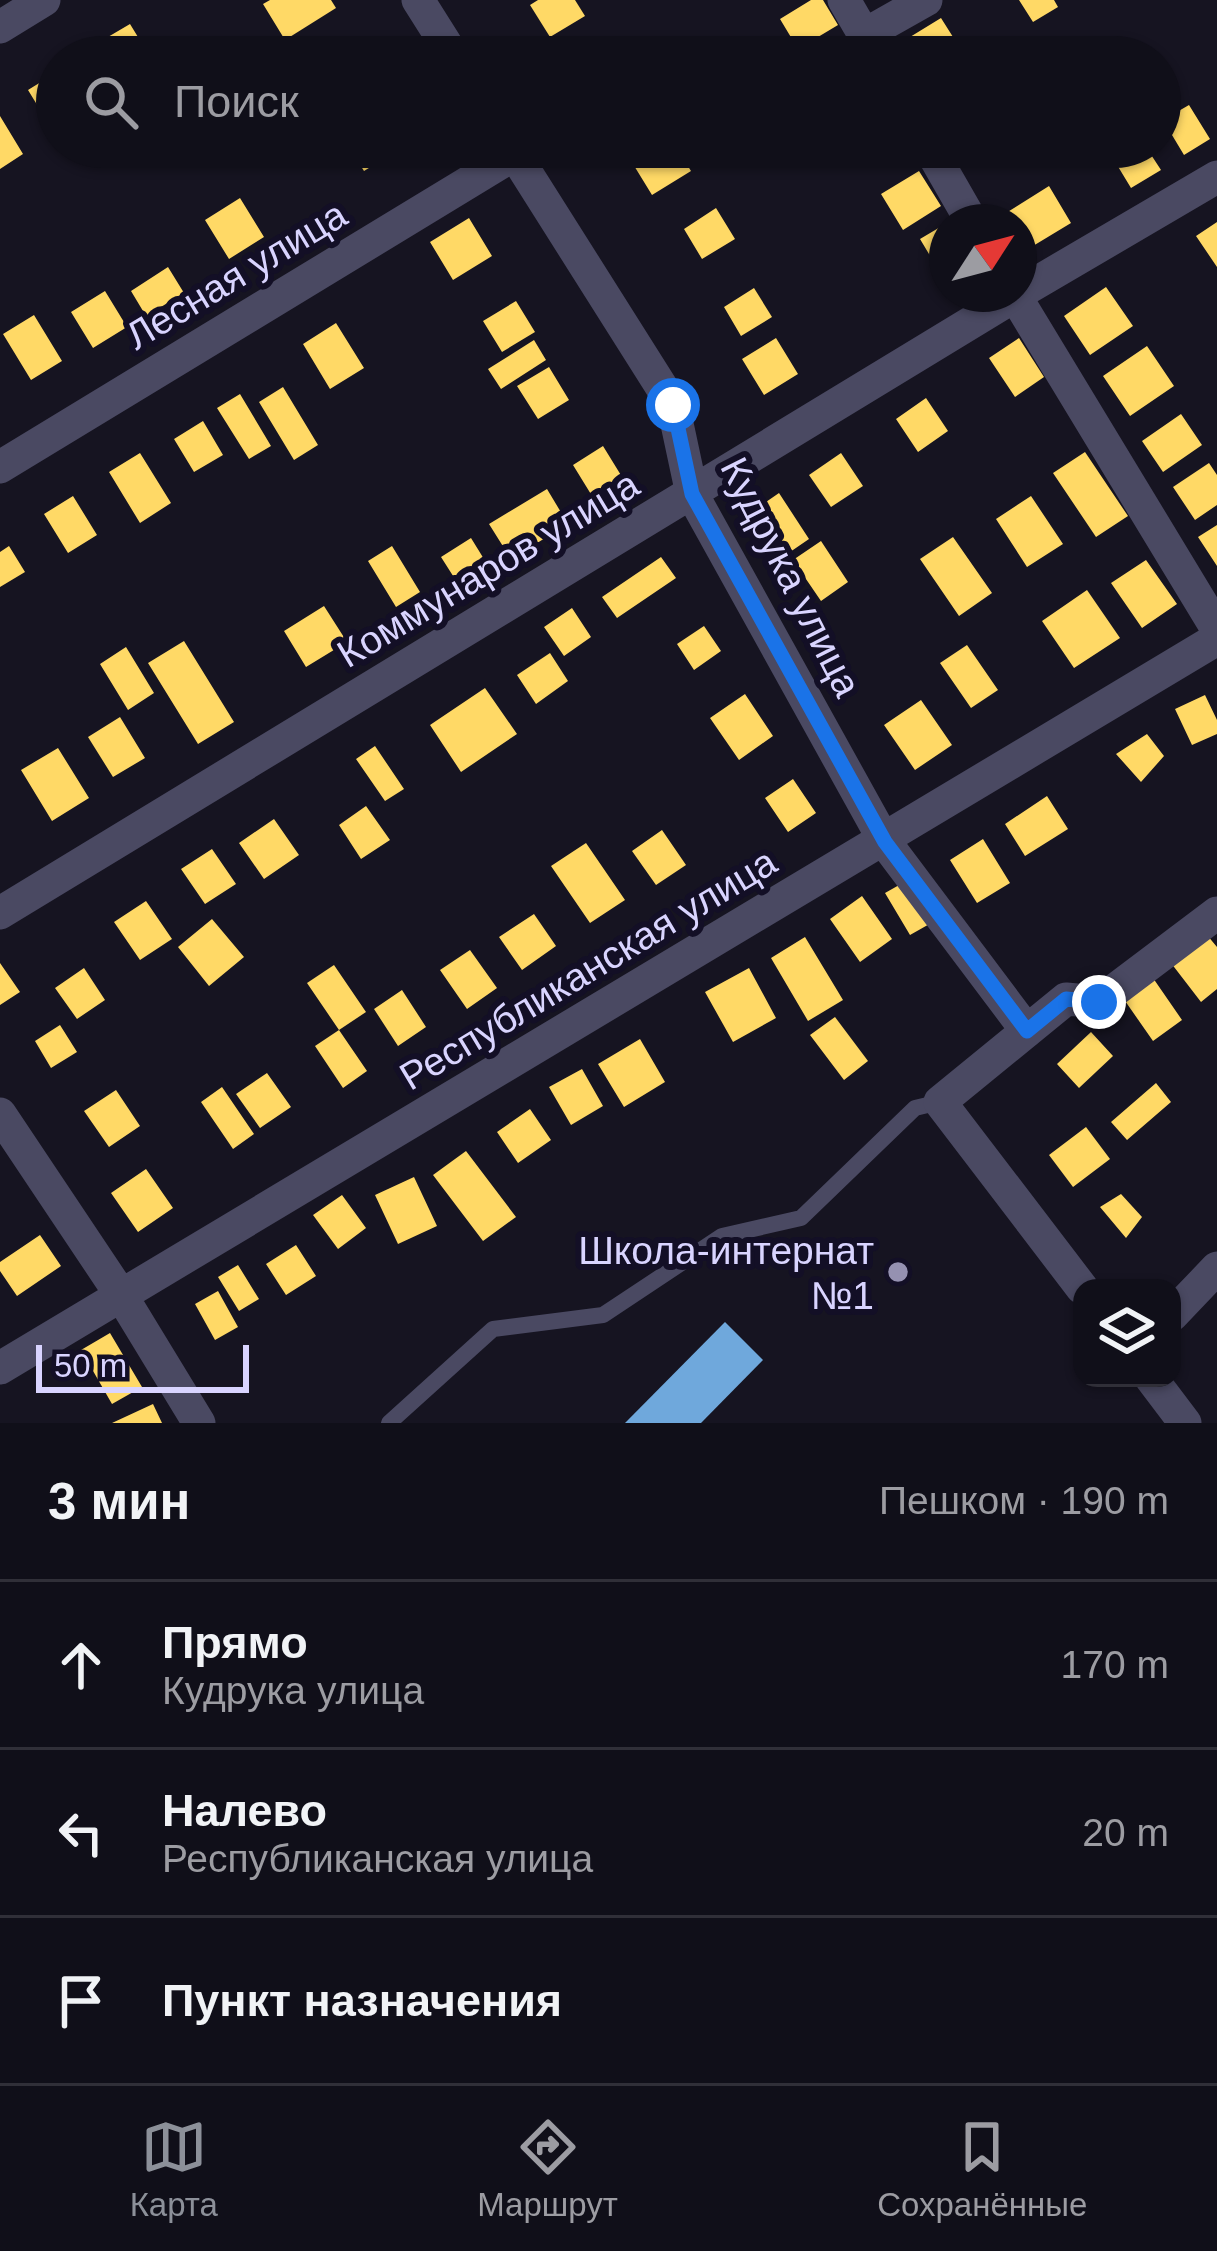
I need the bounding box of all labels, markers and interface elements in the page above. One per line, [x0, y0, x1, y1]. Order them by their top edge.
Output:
search box [36, 36, 1181, 168]
icon: search [78, 69, 144, 135]
text: Поиск [174, 76, 299, 127]
street label: Лесная улица [118, 192, 354, 358]
north arrow [929, 204, 1037, 312]
route start [646, 378, 700, 432]
street label: Кудрука улица [712, 450, 870, 704]
street label: Коммунаров улица [330, 462, 646, 676]
street label: Республиканская улица [392, 839, 784, 1098]
route end [1072, 975, 1126, 1029]
place label: Школа-интернат №1 [578, 1229, 874, 1317]
marker: Школа-интернат №1 [885, 1259, 911, 1285]
map controls [1073, 1279, 1181, 1387]
button: layers [1073, 1279, 1181, 1387]
scale bar [36, 1339, 249, 1392]
text: 50 m [54, 1347, 127, 1384]
text: 3 мин [48, 1473, 190, 1530]
text: Пешком · 190 m [879, 1479, 1169, 1522]
text: Прямо [162, 1617, 308, 1668]
icon: ahead [48, 1632, 114, 1698]
text: 170 m [1061, 1643, 1169, 1686]
text: Кудрука улица [162, 1669, 424, 1712]
text: Налево [162, 1785, 327, 1836]
icon: left [48, 1800, 114, 1866]
text: 20 m [1082, 1811, 1169, 1854]
text: Республиканская улица [162, 1837, 593, 1880]
icon: arrive [48, 1968, 114, 2034]
text: Пункт назначения [162, 1975, 562, 2026]
tab: Карта [130, 2114, 218, 2224]
tab: Маршрут [477, 2114, 618, 2224]
tab: Сохранённые [877, 2114, 1087, 2224]

